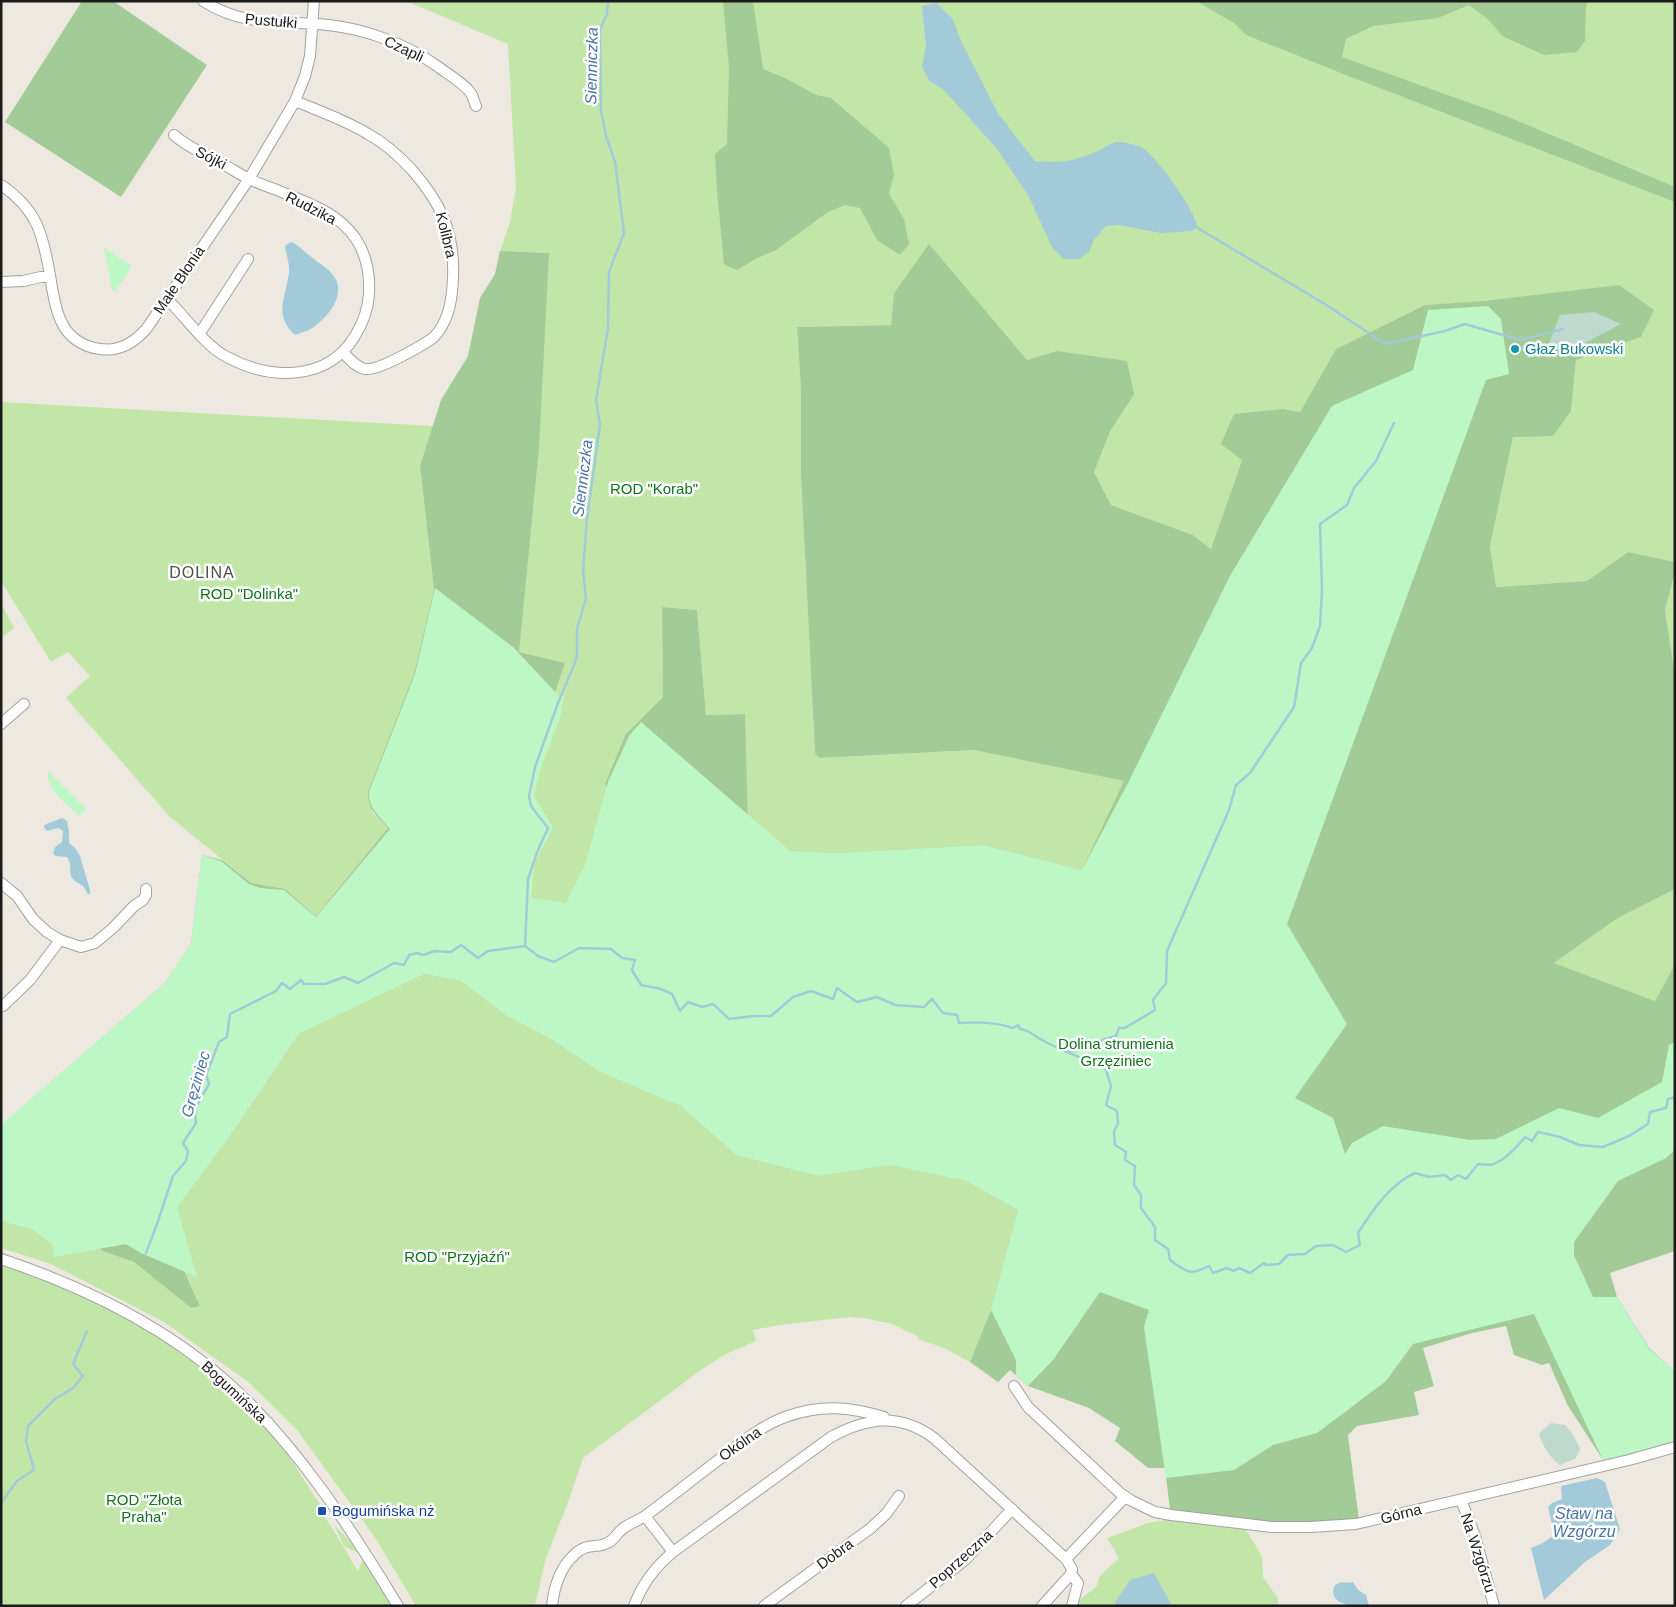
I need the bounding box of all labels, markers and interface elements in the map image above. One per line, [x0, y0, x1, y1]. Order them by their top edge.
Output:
street label: Pustułki [244, 10, 298, 31]
water label: Sienniczka [582, 27, 601, 105]
street label: Czapli [382, 32, 427, 65]
street label: Sójki [193, 143, 230, 173]
street label: Rudzika [283, 188, 340, 228]
street label: Kolibra [433, 210, 461, 260]
street label: Małe Błonia [150, 242, 208, 317]
place label: Głaz Bukowski [1525, 340, 1623, 357]
marker: Głaz Bukowski [1509, 343, 1521, 355]
water label: Sienniczka [569, 439, 596, 517]
park label: ROD "Korab" [610, 480, 698, 497]
district label: DOLINA [169, 564, 235, 581]
park label: ROD "Dolinka" [200, 585, 298, 602]
park label: Dolina strumienia Grzęziniec [1058, 1035, 1175, 1069]
water label: Gręziniec [178, 1049, 213, 1119]
park label: ROD "Przyjaźń" [404, 1248, 510, 1265]
street label: Bogumińska [198, 1357, 271, 1426]
street label: Okólna [715, 1423, 765, 1464]
park label: ROD "Złota Praha" [106, 1491, 183, 1525]
street label: Górna [1379, 1500, 1424, 1527]
place label: Bogumińska nż [332, 1502, 435, 1519]
marker: Bogumińska nż [316, 1505, 328, 1517]
water label: Staw na Wzgórzu [1552, 1505, 1616, 1540]
street label: Na Wzgórzu [1458, 1511, 1499, 1595]
street label: Poprzeczna [926, 1525, 996, 1591]
street label: Dobra [813, 1534, 857, 1572]

